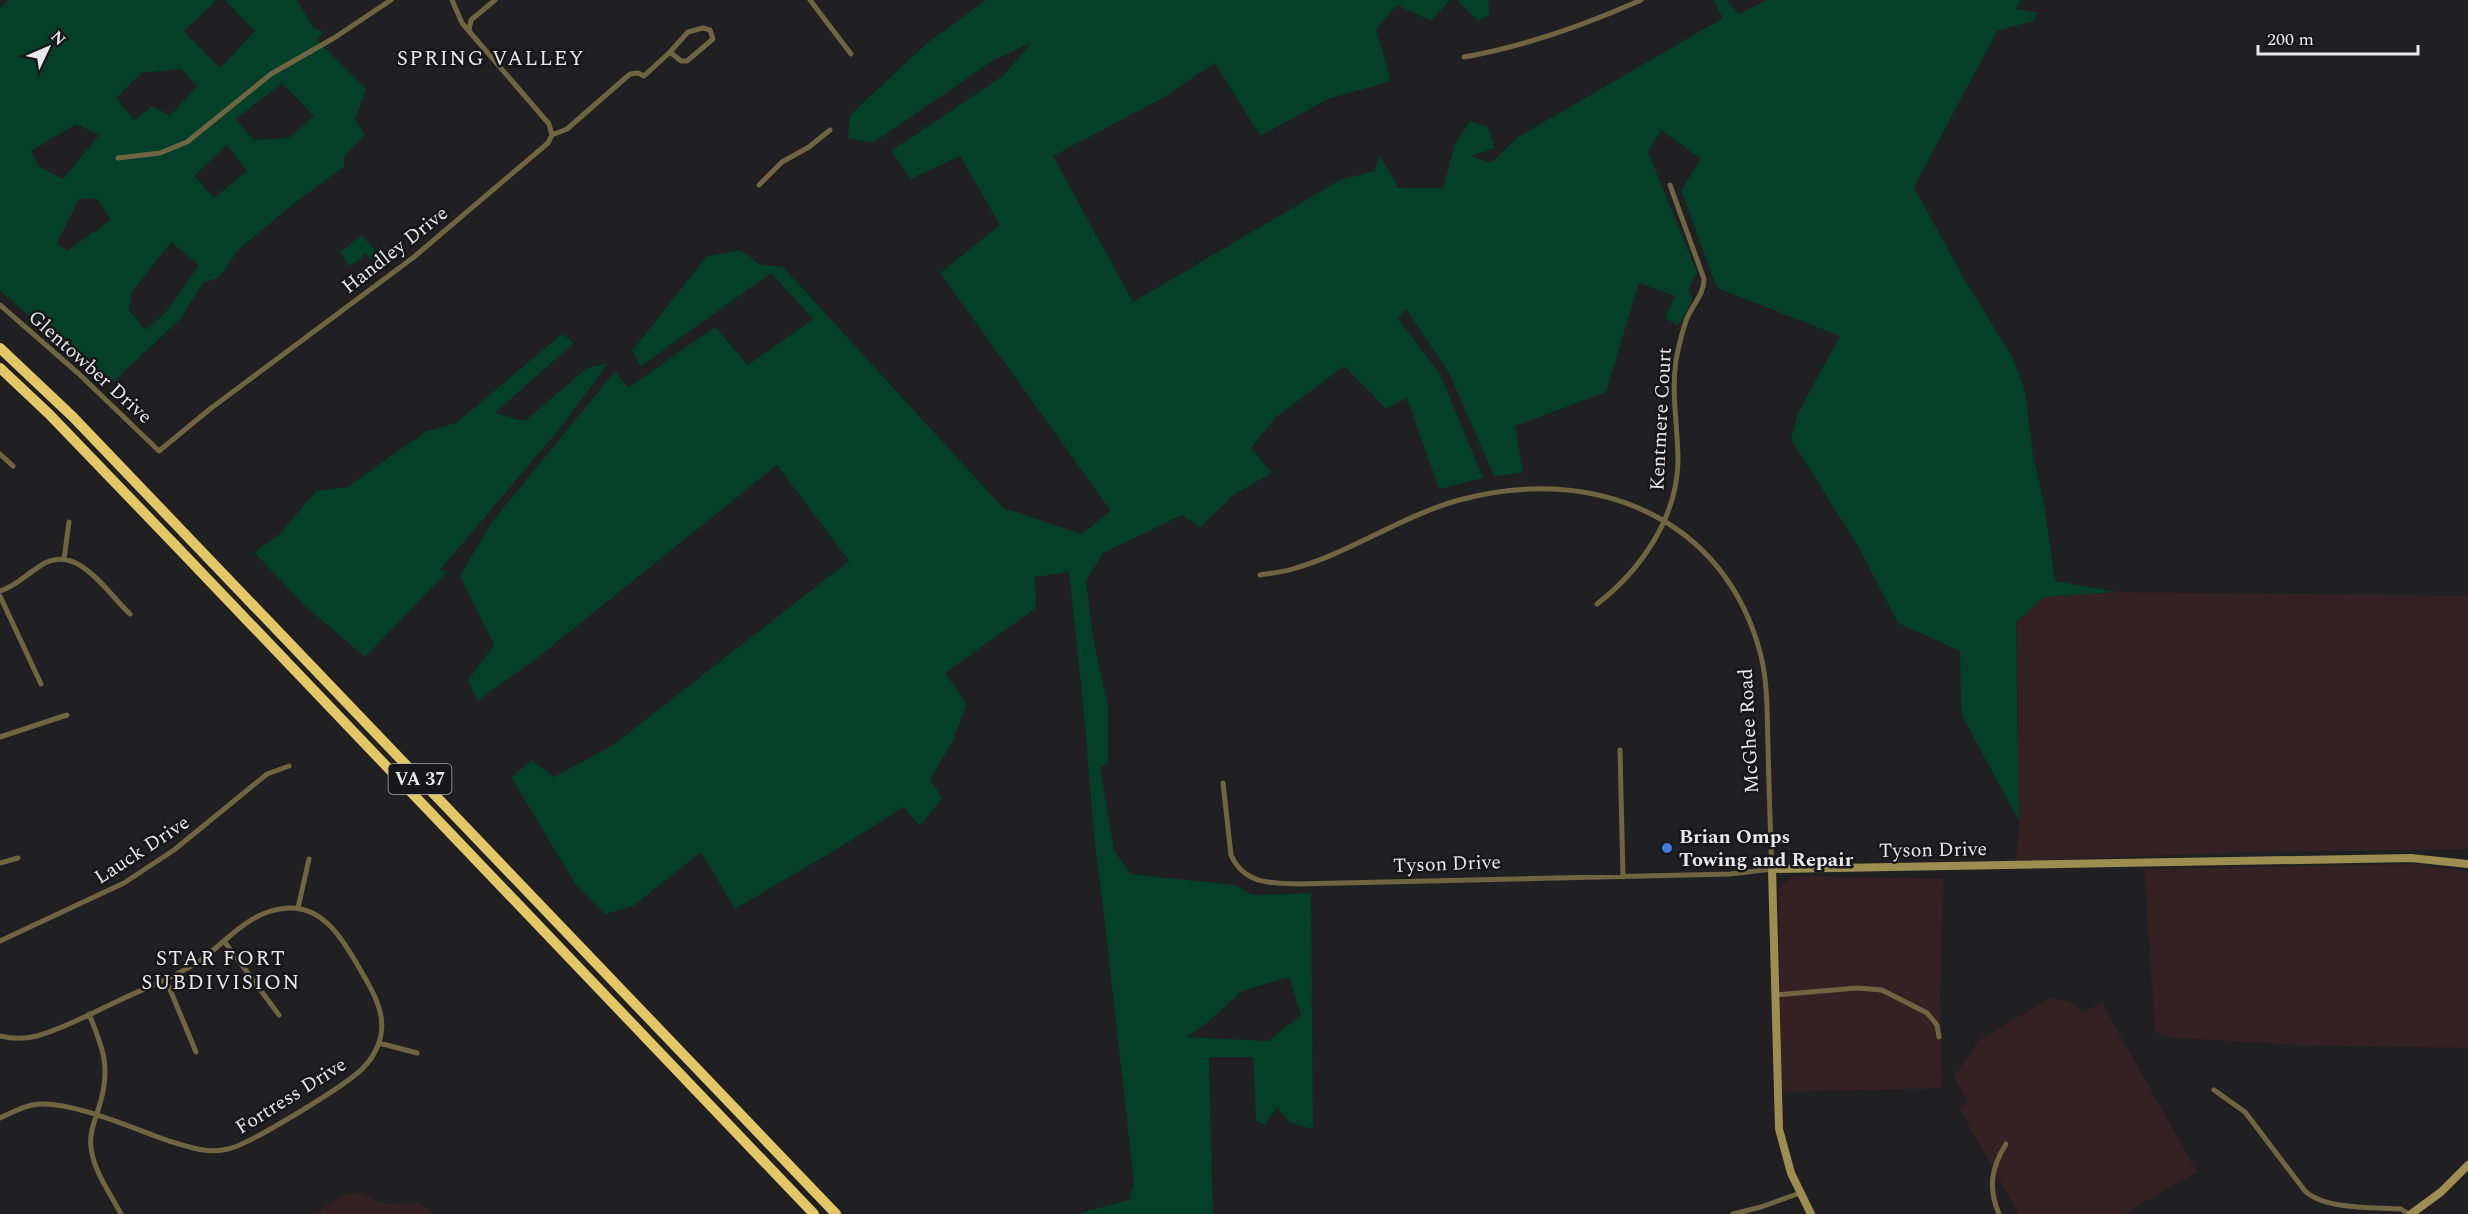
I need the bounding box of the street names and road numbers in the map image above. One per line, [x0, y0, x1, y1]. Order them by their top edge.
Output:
street label: Handley Drive [335, 199, 455, 301]
street label: Glentowber Drive [21, 303, 159, 431]
street label: Kentmere Court [1642, 346, 1680, 492]
street label: McGhee Road [1731, 668, 1767, 794]
road number: VA 37 [388, 764, 452, 794]
street label: Lauck Drive [88, 808, 196, 892]
street label: Tyson Drive [1879, 834, 1987, 866]
street label: Tyson Drive [1392, 847, 1502, 881]
street label: Fortress Drive [229, 1050, 353, 1142]

